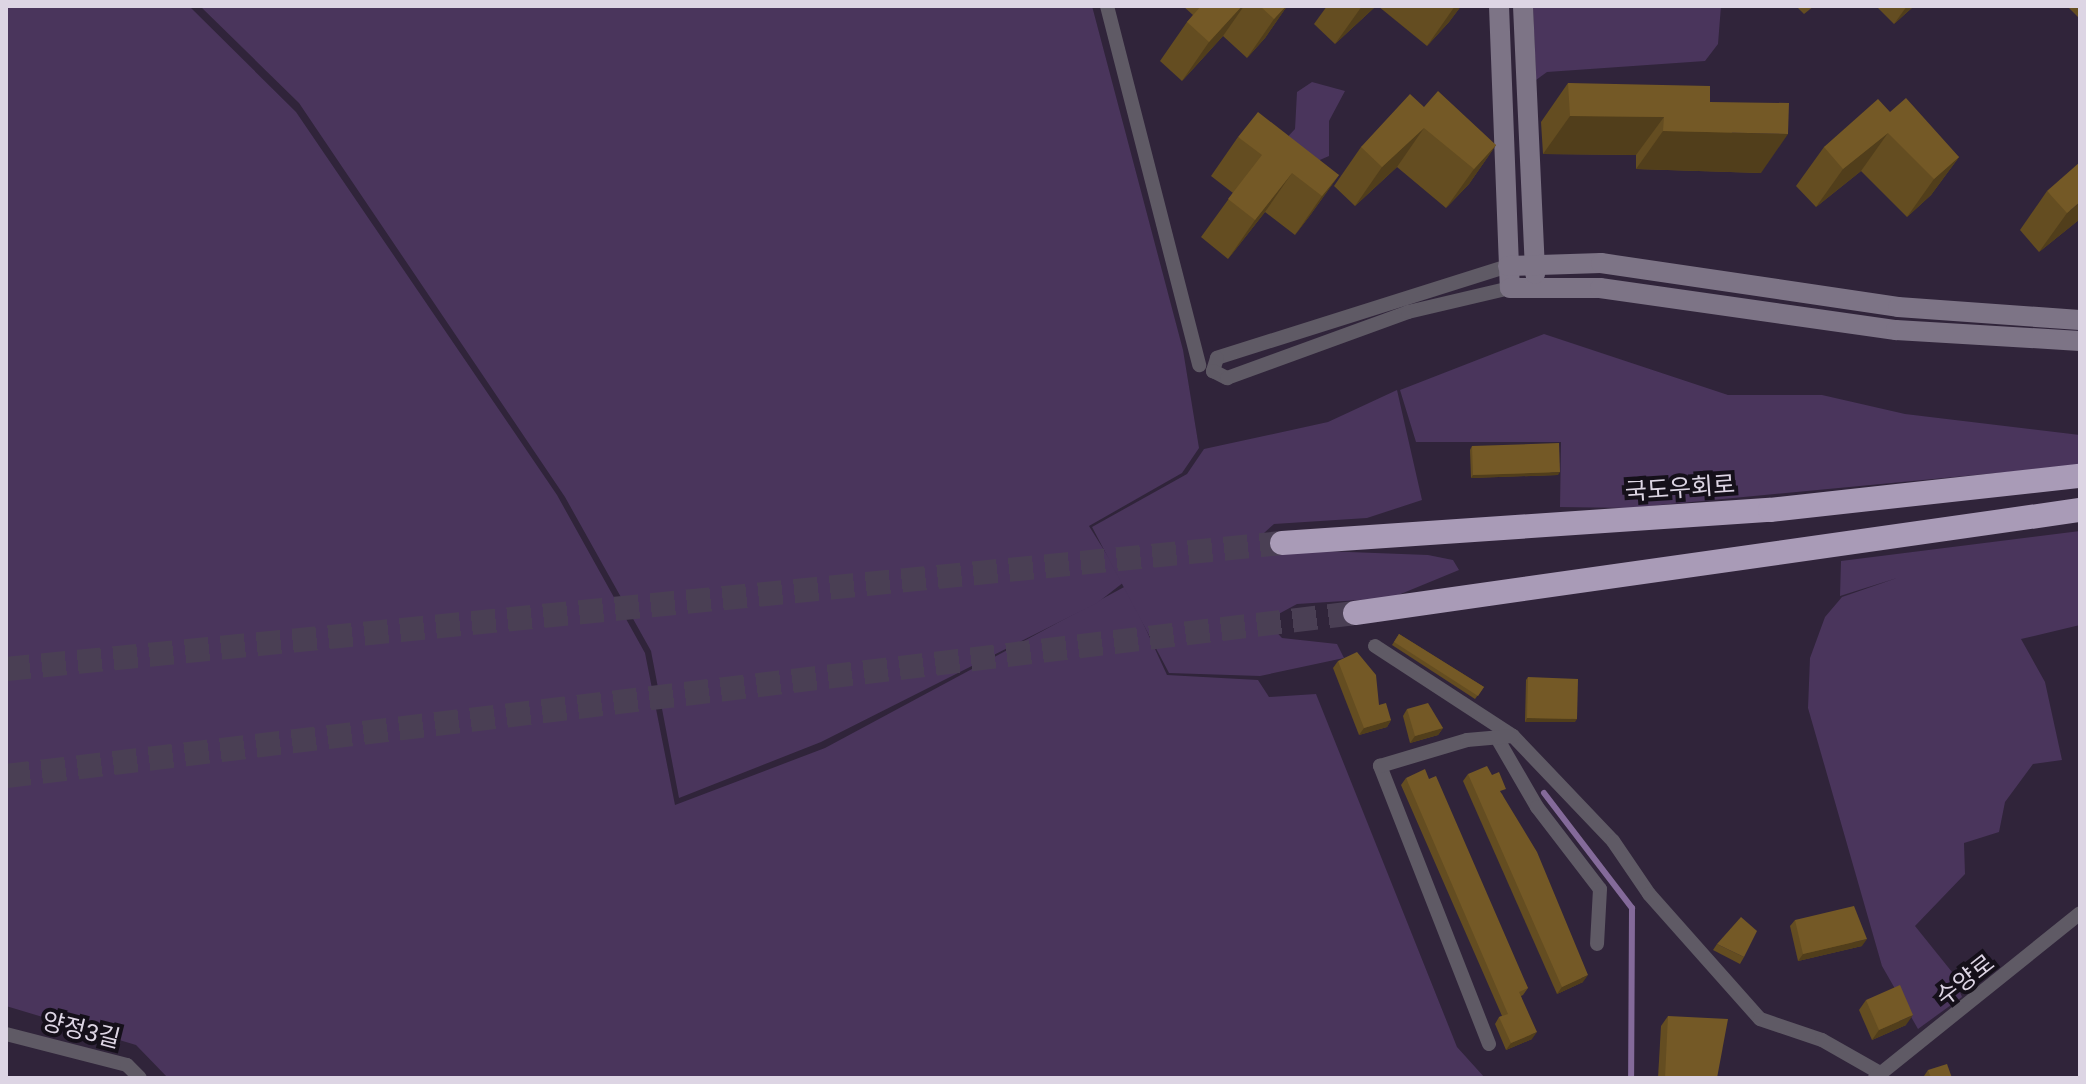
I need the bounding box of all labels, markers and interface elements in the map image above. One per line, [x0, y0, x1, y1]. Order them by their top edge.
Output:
street label: 국도우회로 [1624, 470, 1736, 506]
street label: 수양로 [1930, 948, 2000, 1012]
street label: 양정3길 [39, 1006, 123, 1054]

